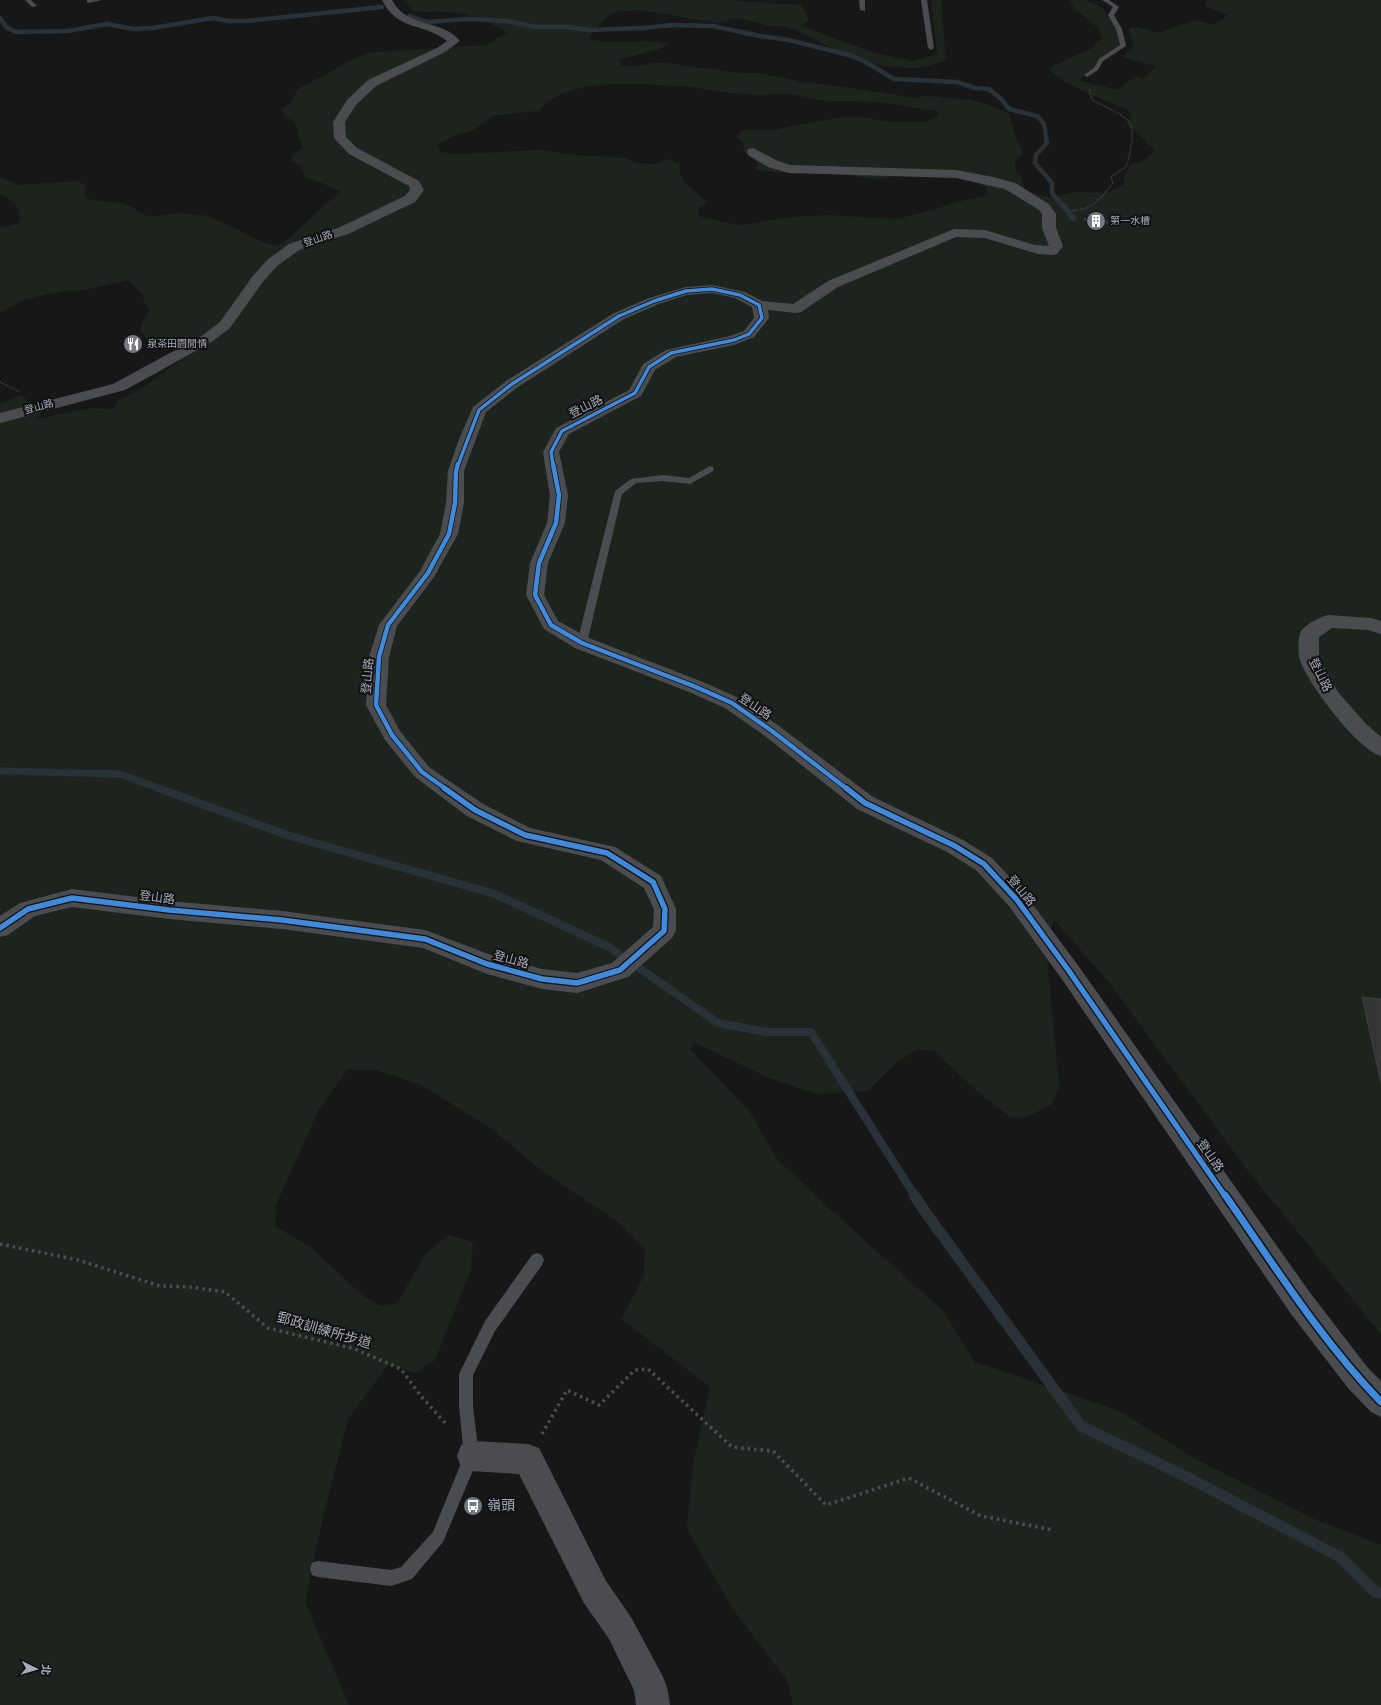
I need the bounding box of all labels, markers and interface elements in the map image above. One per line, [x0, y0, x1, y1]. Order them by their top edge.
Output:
building icon: 第一水槽 [1085, 210, 1107, 232]
place label: 第一水槽 [1110, 214, 1150, 228]
street label: 登山路 [302, 227, 334, 251]
restaurant icon: 泉茶田園閒情 [122, 333, 144, 355]
place label: 泉茶田園閒情 [147, 337, 207, 351]
street label: 登山路 [566, 391, 606, 423]
street label: 登山路 [23, 396, 55, 418]
street label: 登山路 [1304, 655, 1336, 695]
street label: 登山路 [358, 657, 378, 695]
street label: 登山路 [735, 690, 775, 724]
street label: 登山路 [1003, 872, 1039, 910]
street label: 登山路 [138, 887, 176, 909]
street label: 登山路 [491, 947, 531, 973]
street label: 登山路 [1193, 1136, 1227, 1176]
street label: 郵政訓練所步道 [274, 1308, 374, 1354]
bus stop icon: 嶺頭 [462, 1495, 484, 1517]
place label: 嶺頭 [487, 1496, 515, 1516]
north arrow [16, 1649, 56, 1689]
text: 北 [38, 1664, 53, 1676]

